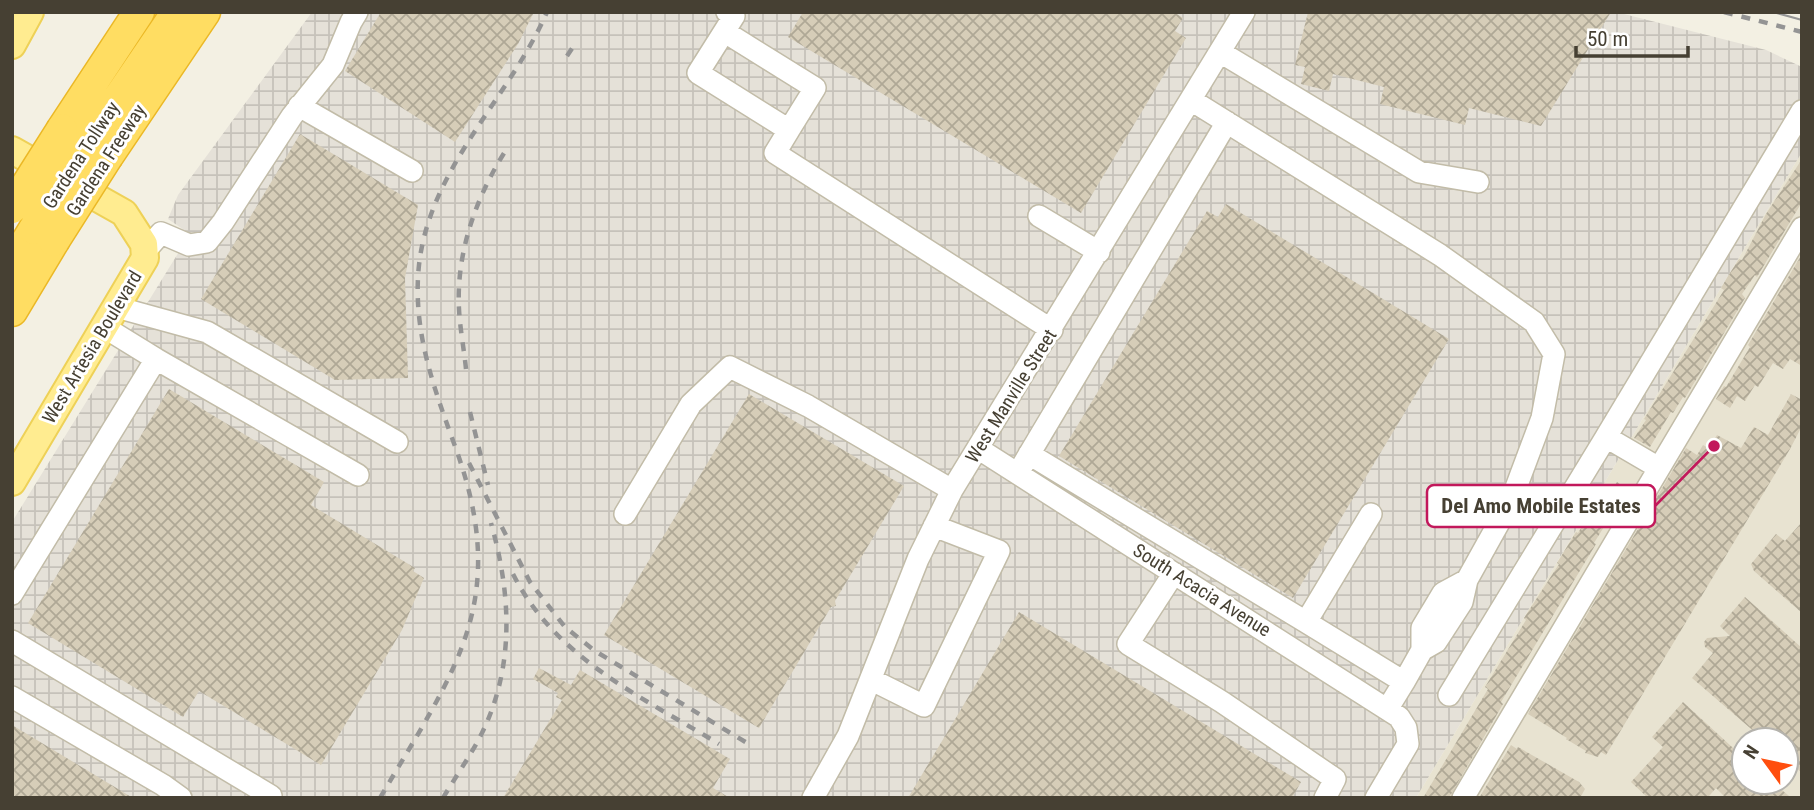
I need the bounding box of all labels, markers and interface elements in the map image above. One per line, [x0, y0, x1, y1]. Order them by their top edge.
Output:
scale bar [1576, 14, 1688, 58]
text: 50 m [1587, 27, 1628, 51]
street label: Gardena Tollway [38, 97, 124, 213]
street label: Gardena Freeway [61, 100, 151, 220]
street label: West Artesia Boulevard [37, 266, 147, 428]
street label: West Manville Street [961, 325, 1061, 467]
callout: Del Amo Mobile Estates [1427, 485, 1655, 527]
text: Del Amo Mobile Estates [1441, 494, 1641, 518]
street label: South Acacia Avenue [1129, 538, 1275, 642]
north arrow [1730, 726, 1800, 796]
text: N [1738, 741, 1764, 763]

